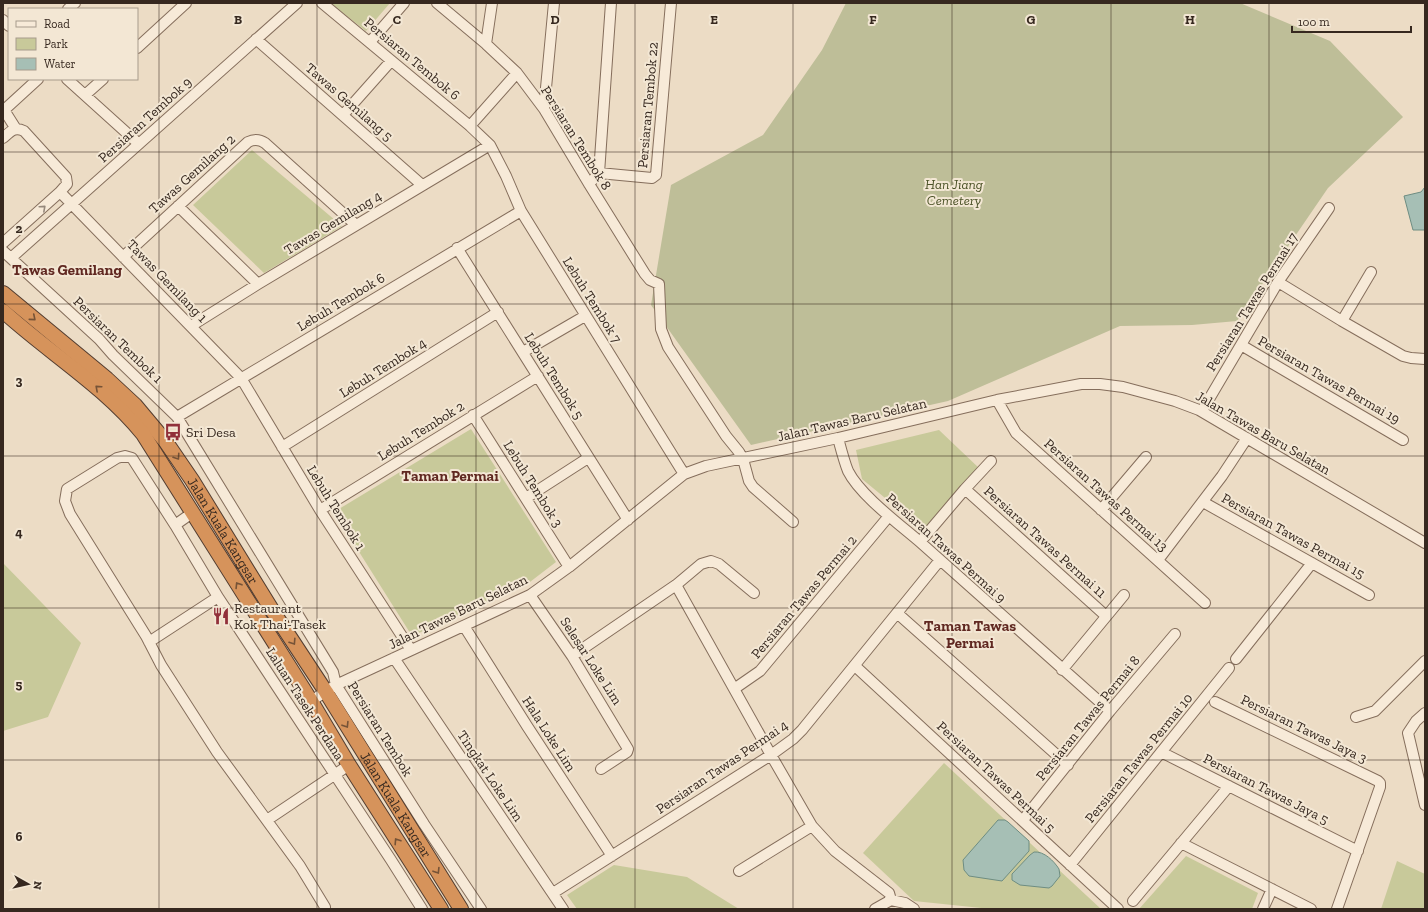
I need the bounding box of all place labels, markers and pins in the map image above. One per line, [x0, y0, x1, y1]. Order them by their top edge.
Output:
bus stop icon: Sri Desa [163, 422, 183, 442]
place label: Sri Desa [186, 424, 236, 441]
place label: Restaurant Kok Thai-Tasek [234, 600, 327, 633]
restaurant icon: Restaurant Kok Thai-Tasek [211, 606, 231, 626]

